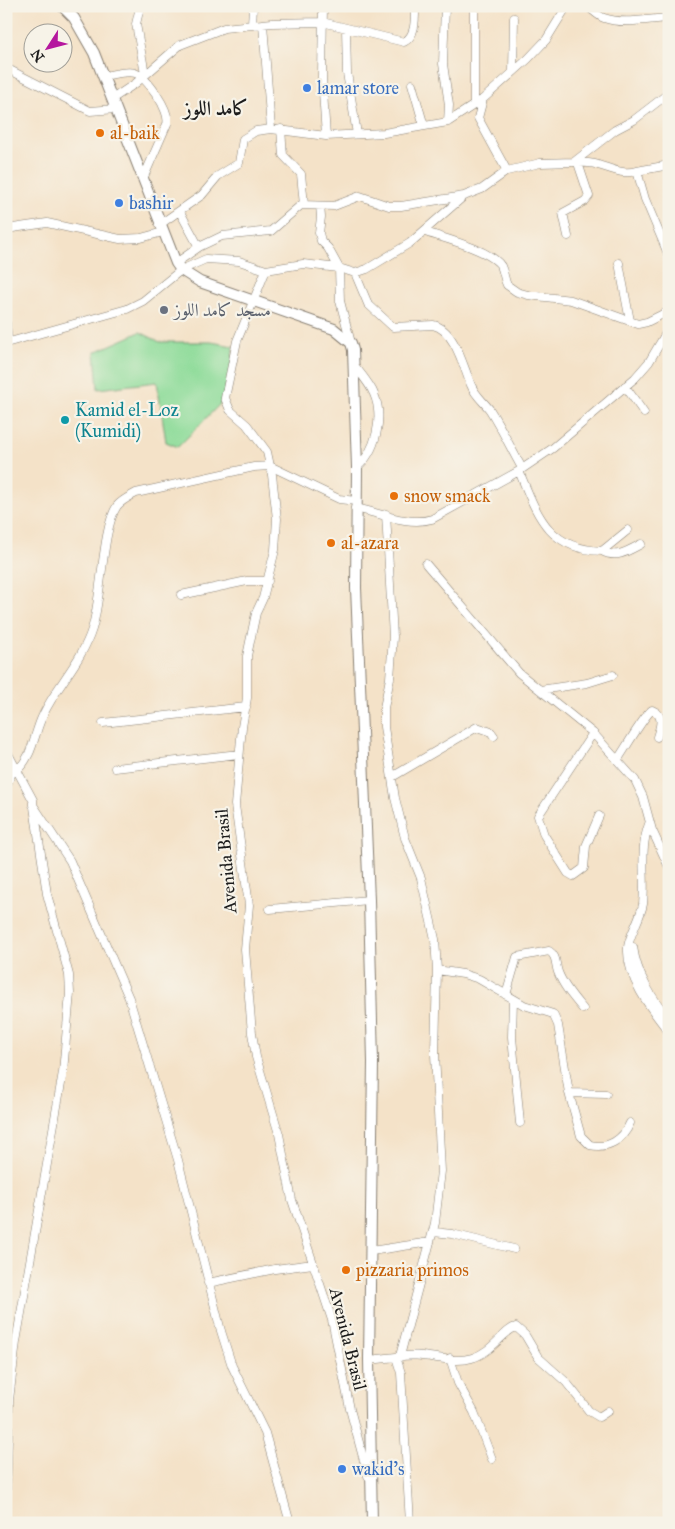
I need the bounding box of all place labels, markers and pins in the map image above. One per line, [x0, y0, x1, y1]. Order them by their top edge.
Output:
place label: lamar store [317, 77, 399, 99]
marker: lamar store [301, 82, 313, 94]
place label: al-baik [110, 122, 160, 144]
marker: al-baik [94, 127, 106, 139]
place label: bashir [129, 192, 174, 214]
marker: bashir [113, 197, 125, 209]
place label: مسجد كامد اللوز [172, 299, 271, 321]
marker: مسجد كامد اللوز [158, 304, 170, 316]
place label: Kamid el-Loz (Kumidi) [75, 399, 179, 443]
marker: Kamid el-Loz (Kumidi) [59, 414, 71, 426]
place label: snow smack [404, 485, 491, 507]
marker: snow smack [388, 490, 400, 502]
place label: al-azara [341, 532, 399, 554]
marker: al-azara [325, 537, 337, 549]
place label: pizzaria primos [355, 1259, 469, 1281]
marker: pizzaria primos [340, 1264, 352, 1276]
place label: wakid's [352, 1458, 405, 1480]
marker: wakid's [336, 1463, 348, 1475]

